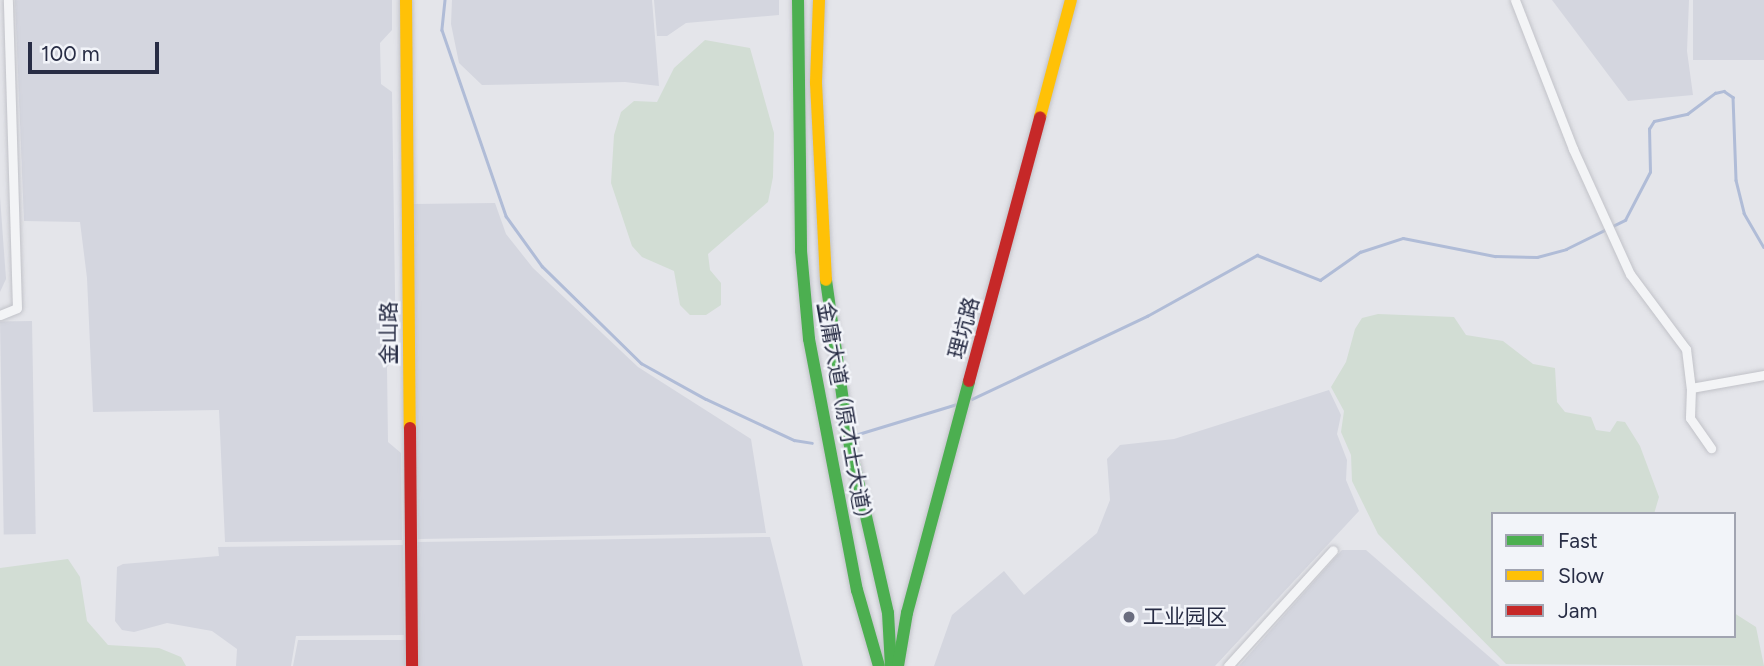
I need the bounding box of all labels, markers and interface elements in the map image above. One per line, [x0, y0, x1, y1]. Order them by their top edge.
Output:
scale bar [32, 28, 163, 72]
text: 100 m [41, 41, 100, 66]
street label: 理坑路 [944, 294, 984, 362]
street label: 金庸大道（原才士大道） [813, 300, 877, 532]
street label: 金山路 [376, 302, 402, 364]
legend [1491, 512, 1736, 638]
text: Fast [1558, 528, 1598, 553]
text: Slow [1558, 563, 1604, 588]
text: Jam [1558, 598, 1597, 623]
place label: 工业园区 [1143, 604, 1227, 630]
marker: 工业园区 [1121, 609, 1137, 625]

